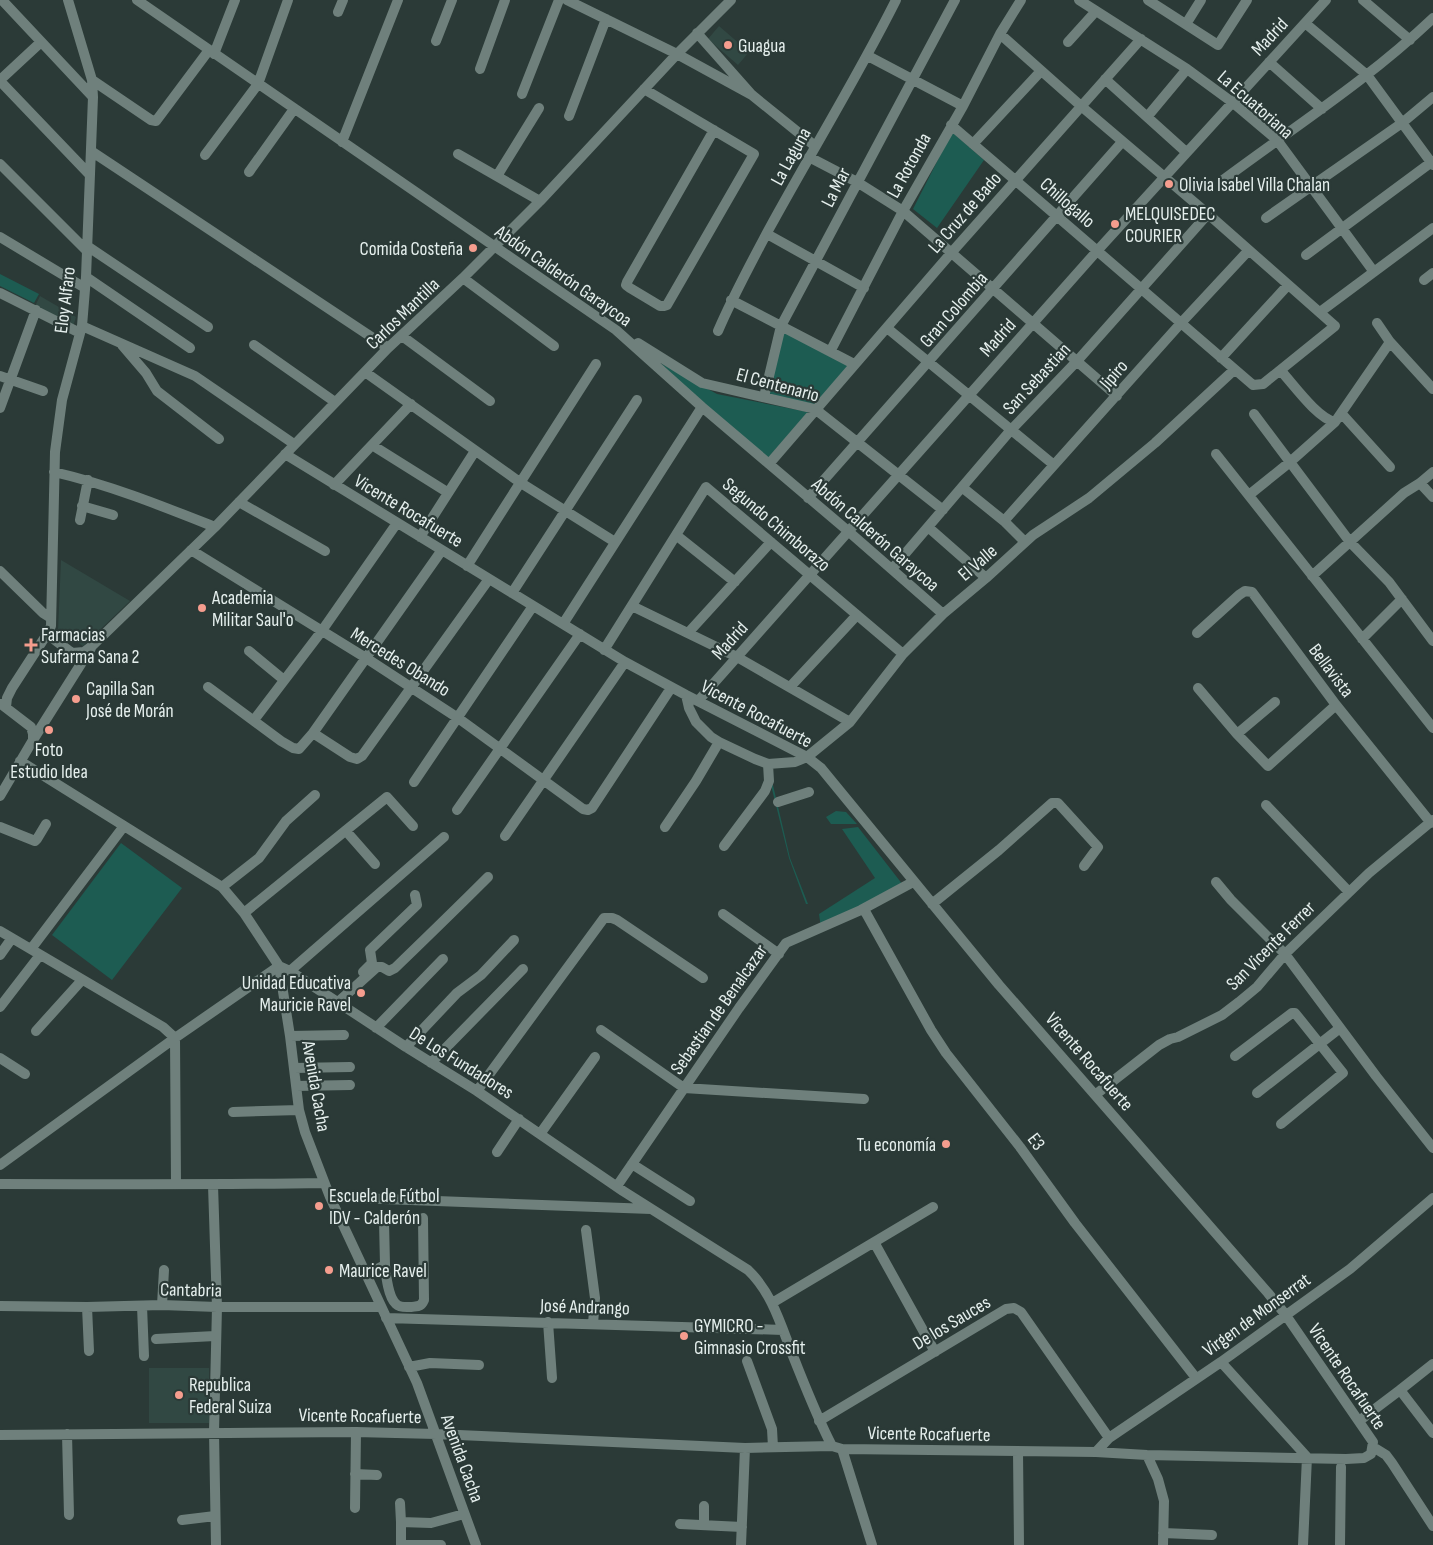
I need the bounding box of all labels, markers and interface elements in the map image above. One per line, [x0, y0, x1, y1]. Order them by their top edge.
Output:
street label: Madrid [1247, 13, 1293, 61]
place label: Guagua [738, 35, 786, 58]
marker: Guagua [722, 39, 734, 51]
street label: La Ecuatoriana [1212, 66, 1298, 144]
street label: La Laguna [766, 124, 817, 190]
street label: La Rotonda [882, 129, 937, 202]
street label: La Mar [817, 164, 856, 211]
street label: La Cruz de Bado [924, 168, 1007, 258]
street label: Chillogallo [1035, 173, 1099, 233]
place label: Olivia Isabel Villa Chalan [1179, 174, 1330, 197]
marker: Olivia Isabel Villa Chalan [1163, 178, 1175, 190]
place label: MELQUISEDEC COURIER [1125, 203, 1216, 248]
marker: MELQUISEDEC COURIER [1109, 218, 1121, 230]
street label: Abdón Calderón Garaycoa [490, 220, 636, 332]
place label: Comida Costeña [360, 238, 463, 261]
marker: Comida Costeña [467, 242, 479, 254]
street label: Eloy Alfaro [50, 266, 81, 335]
street label: Gran Colombia [915, 268, 993, 352]
street label: Carlos Mantilla [361, 273, 445, 355]
street label: Madrid [975, 314, 1021, 362]
street label: San Sebastian [998, 339, 1076, 419]
street label: Jipiro [1094, 355, 1133, 395]
street label: El Centenario [734, 363, 822, 408]
street label: Vicente Rocafuerte [350, 470, 467, 553]
street label: Segundo Chimborazo [717, 473, 835, 577]
street label: Abdón Calderón Garaycoa [806, 473, 944, 597]
street label: El Valle [954, 540, 1002, 586]
place label: Academia Militar Saul'o [211, 587, 294, 632]
marker: Academia Militar Saul'o [196, 602, 208, 614]
street label: Madrid [707, 617, 753, 665]
street label: Mercedes Obando [346, 623, 454, 702]
place label: Farmacias Sufarma Sana 2 [41, 624, 139, 669]
marker: Farmacias Sufarma Sana 2 [25, 639, 37, 651]
street label: Bellavista [1303, 640, 1358, 702]
street label: Vicente Rocafuerte [697, 675, 816, 753]
place label: Capilla San José de Morán [85, 678, 174, 723]
marker: Capilla San José de Morán [70, 693, 82, 705]
marker: Foto Estudio Idea [43, 724, 55, 736]
place label: Foto Estudio Idea [10, 739, 88, 784]
street label: San Vicente Ferrer [1222, 896, 1321, 995]
street label: Sebastian de Benalcazar [666, 940, 773, 1079]
place label: Unidad Educativa Mauricie Ravel [242, 972, 351, 1017]
marker: Unidad Educativa Mauricie Ravel [355, 987, 367, 999]
street label: Vicente Rocafuerte [1040, 1008, 1138, 1116]
street label: De Los Fundadores [405, 1022, 518, 1105]
street label: Avenida Cacha [296, 1038, 335, 1134]
street label: E3 [1022, 1129, 1050, 1155]
place label: Tu economía [857, 1134, 936, 1157]
marker: Tu economía [940, 1138, 952, 1150]
place label: Escuela de Fútbol IDV - Calderón [329, 1185, 440, 1230]
marker: Escuela de Fútbol IDV - Calderón [313, 1200, 325, 1212]
place label: Maurice Ravel [339, 1260, 427, 1283]
marker: Maurice Ravel [323, 1264, 335, 1276]
street label: Virgen de Monserrat [1199, 1268, 1315, 1362]
street label: Cantabria [160, 1278, 222, 1303]
street label: De los Sauces [909, 1291, 995, 1355]
street label: José Andrango [539, 1294, 630, 1321]
place label: GYMICRO - Gimnasio Crossfit [694, 1315, 806, 1360]
street label: Vicente Rocafuerte [1303, 1319, 1391, 1434]
marker: GYMICRO - Gimnasio Crossfit [678, 1330, 690, 1342]
place label: Republica Federal Suiza [189, 1374, 272, 1419]
marker: Republica Federal Suiza [173, 1389, 185, 1401]
street label: Vicente Rocafuerte [298, 1404, 422, 1429]
street label: Avenida Cacha [435, 1410, 488, 1506]
street label: Vicente Rocafuerte [867, 1422, 991, 1447]

